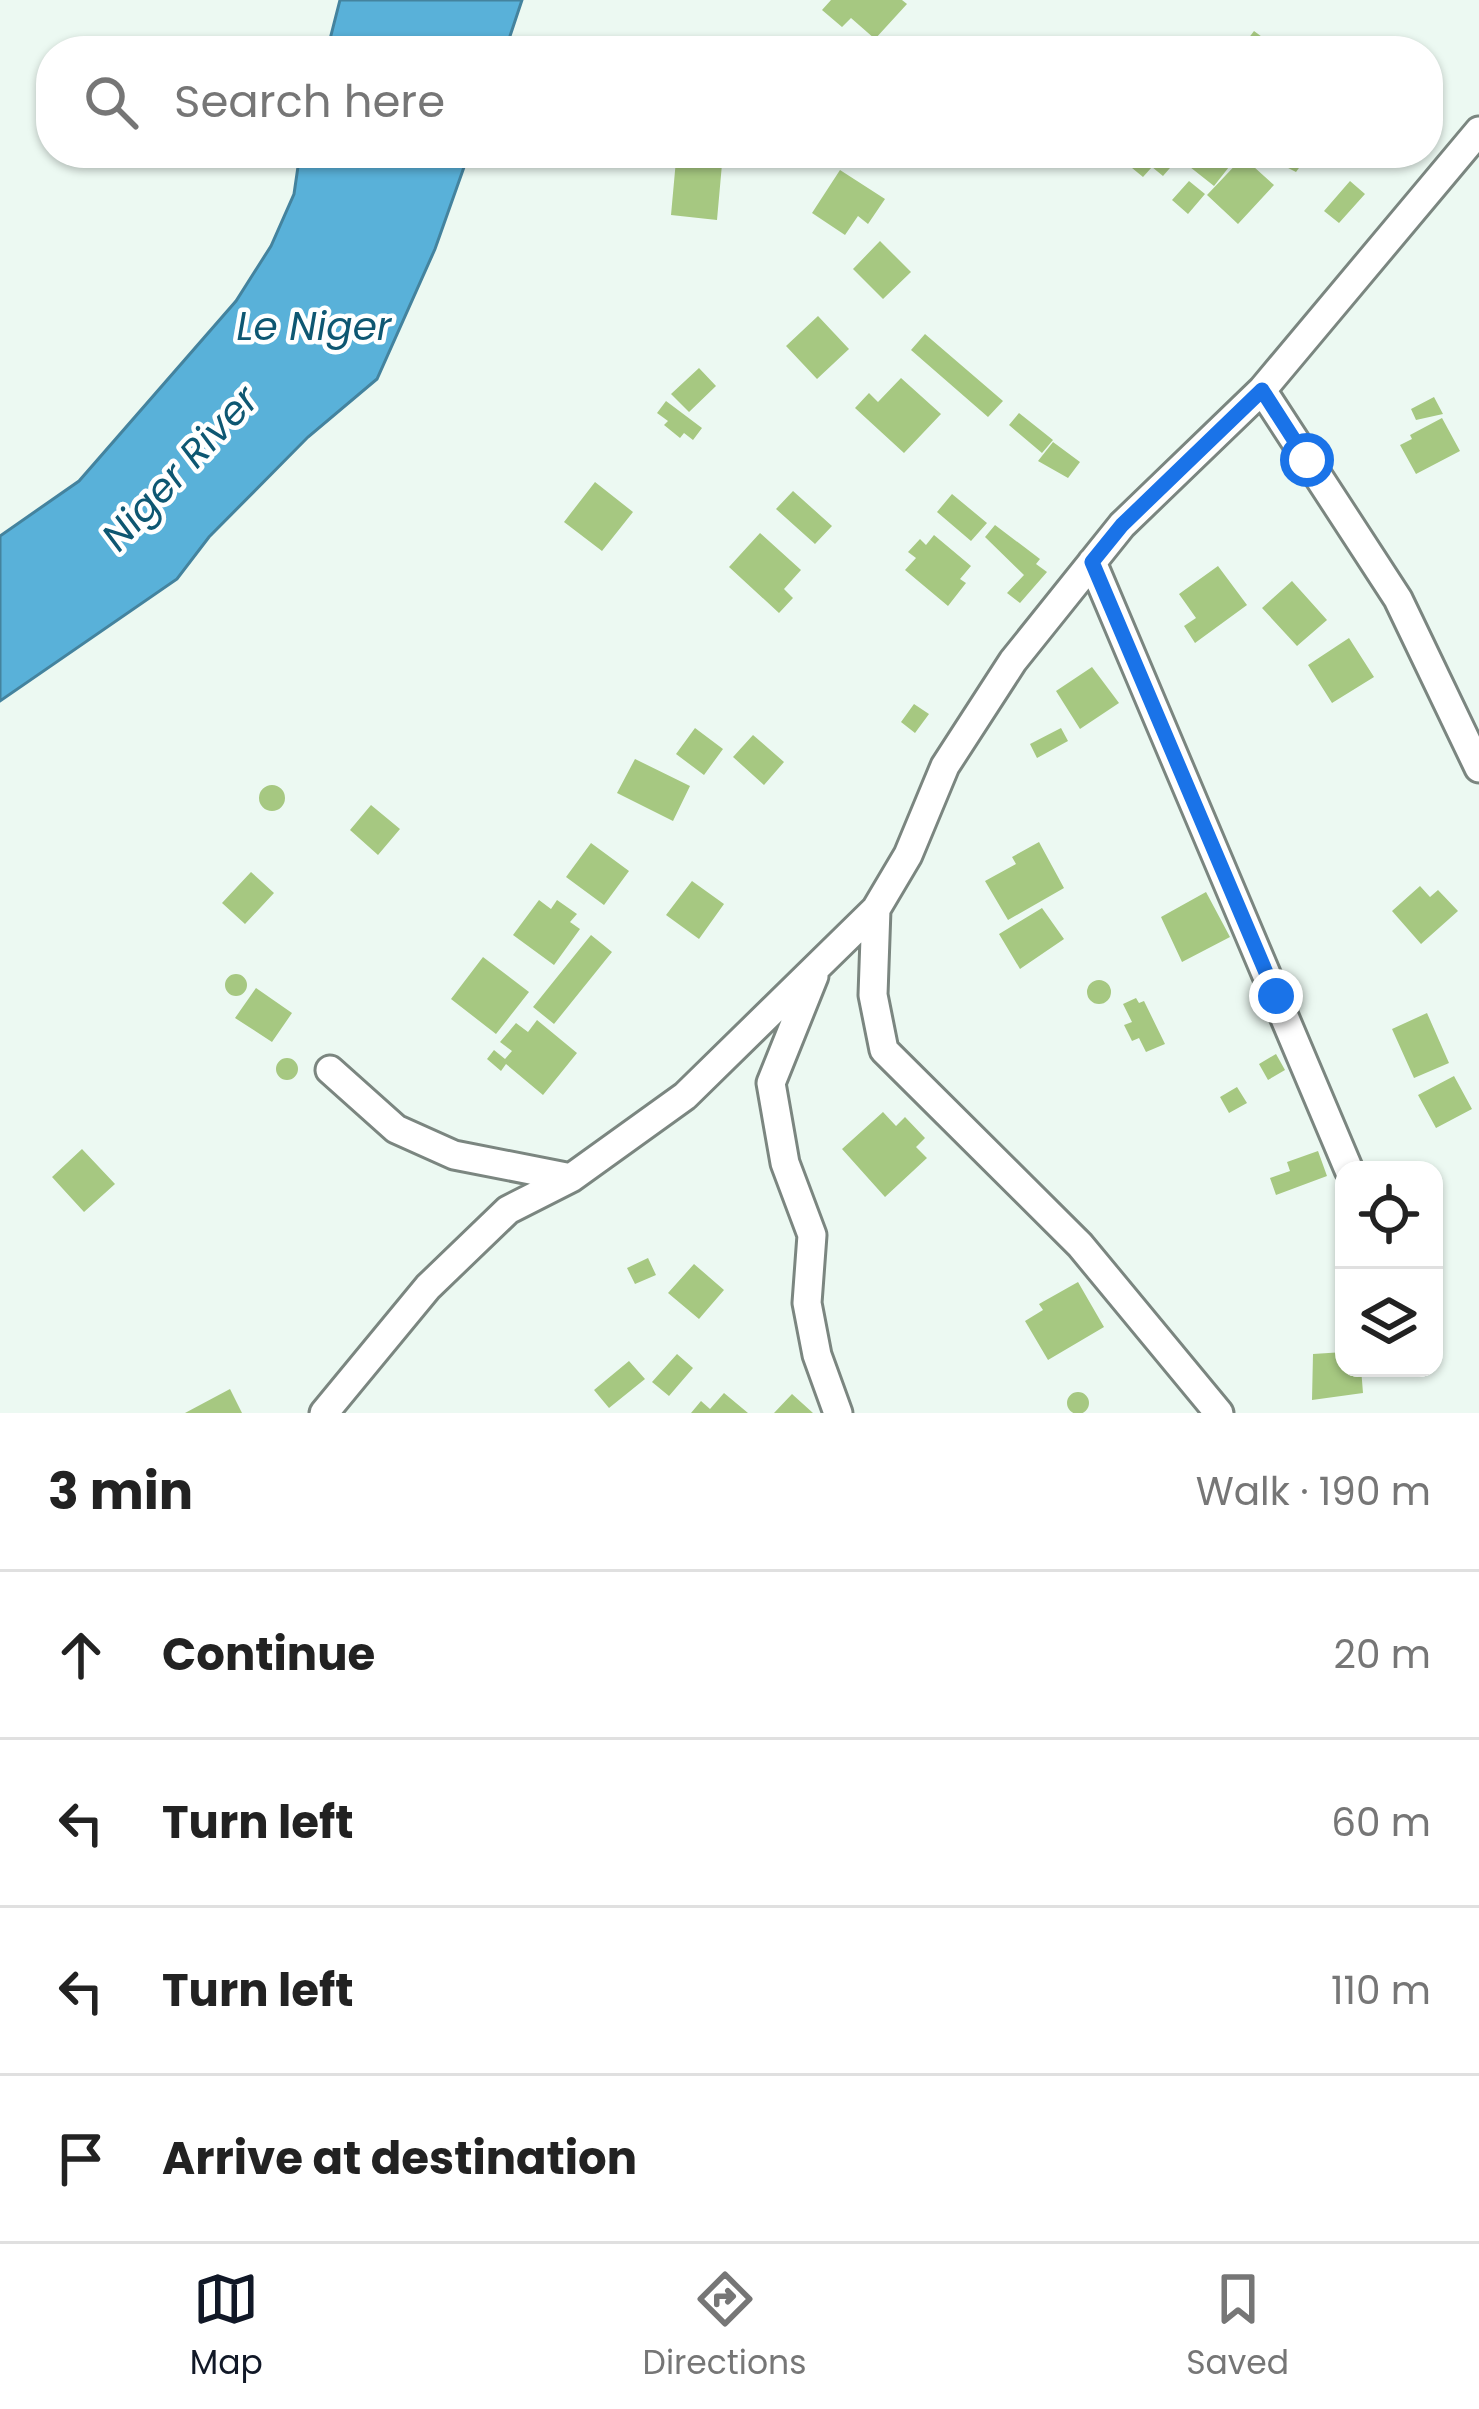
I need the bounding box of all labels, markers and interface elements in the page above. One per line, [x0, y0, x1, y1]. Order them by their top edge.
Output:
search box [36, 36, 1443, 168]
icon: search [78, 69, 144, 135]
text: Search here [174, 70, 445, 133]
water label: Le Niger [237, 299, 393, 354]
water label: Niger River [89, 372, 272, 563]
route start [1280, 433, 1334, 487]
route end [1249, 969, 1303, 1023]
map controls [1335, 1161, 1443, 1377]
button: locate [1335, 1161, 1443, 1269]
button: layers [1335, 1269, 1443, 1377]
text: 3 min [48, 1455, 193, 1527]
text: Walk · 190 m [1196, 1464, 1431, 1519]
icon: ahead [48, 1622, 114, 1688]
text: Continue [162, 1623, 375, 1686]
text: 20 m [1333, 1627, 1431, 1682]
icon: left [48, 1790, 114, 1856]
text: Turn left [162, 1791, 354, 1854]
text: 60 m [1331, 1795, 1431, 1850]
icon: left [48, 1958, 114, 2024]
text: Turn left [162, 1959, 354, 2022]
text: 110 m [1331, 1963, 1431, 2018]
icon: arrive [48, 2126, 114, 2192]
text: Arrive at destination [162, 2127, 637, 2190]
tab: Map [190, 2266, 263, 2388]
tab: Directions [643, 2266, 806, 2388]
tab: Saved [1186, 2266, 1289, 2388]

